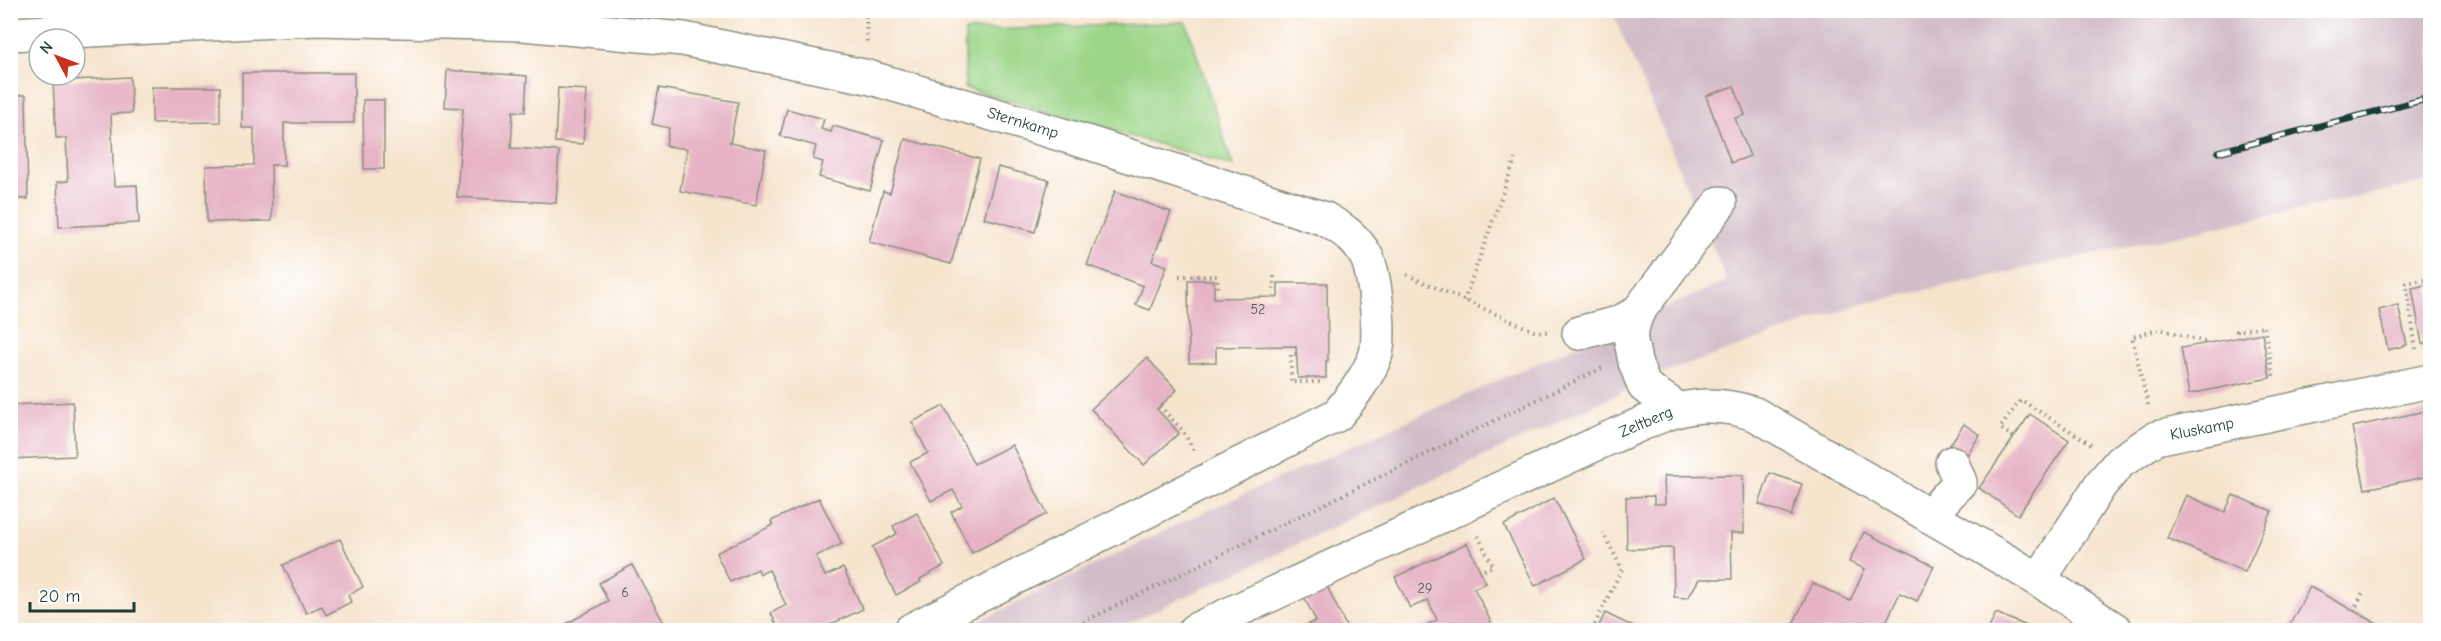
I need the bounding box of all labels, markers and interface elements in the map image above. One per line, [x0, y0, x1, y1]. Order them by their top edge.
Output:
north arrow [27, 27, 87, 87]
text: N [36, 38, 57, 58]
street label: Sternkamp [985, 104, 1061, 142]
house number: 52 [1251, 301, 1265, 318]
street label: Zeltberg [1617, 403, 1675, 441]
street label: Kluskamp [2169, 414, 2235, 444]
scale bar [30, 575, 134, 613]
house number: 29 [1418, 580, 1432, 597]
house number: 6 [621, 584, 629, 601]
text: 20 m [39, 586, 80, 607]

